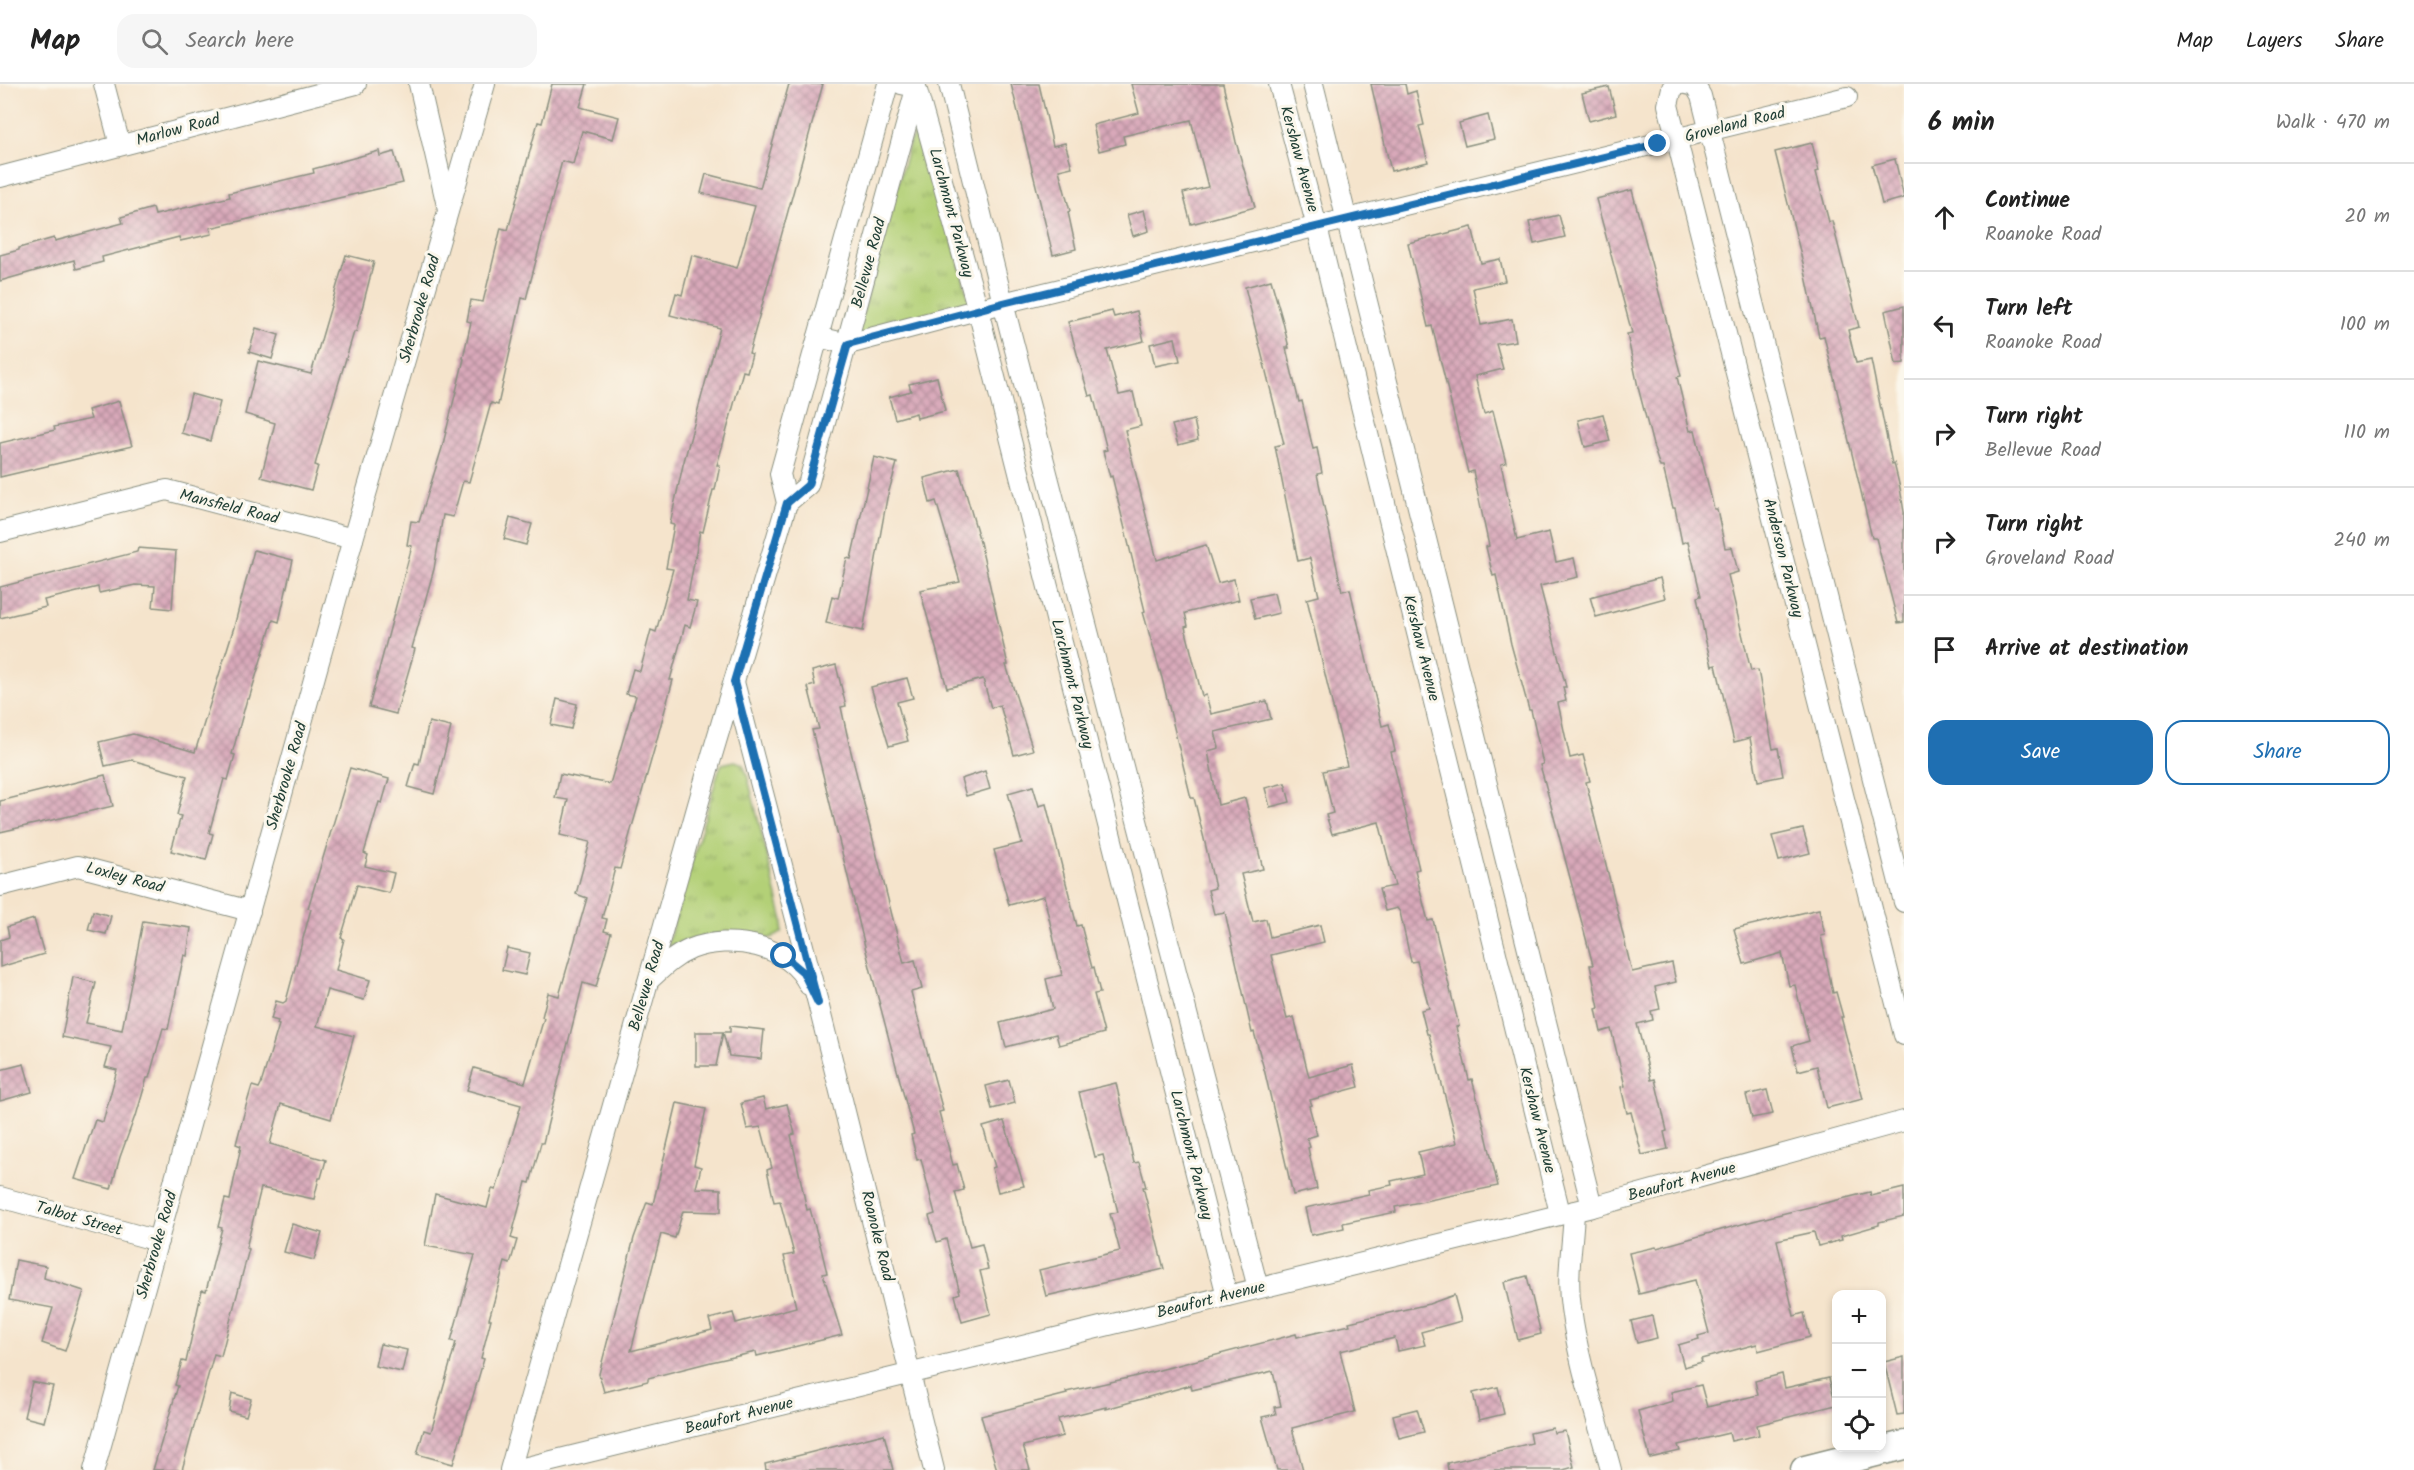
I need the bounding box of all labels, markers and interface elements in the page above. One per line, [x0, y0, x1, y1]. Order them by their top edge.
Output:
search box [117, 14, 537, 68]
text: Map [30, 19, 81, 64]
text: Search here [186, 24, 294, 59]
icon: search [138, 25, 171, 58]
text: Map [2176, 25, 2213, 58]
text: Layers [2246, 25, 2302, 58]
text: Share [2335, 25, 2384, 58]
street label: Groveland Road [1682, 100, 1789, 150]
text: 6 min [1928, 102, 1995, 144]
street label: Kershaw Avenue [1273, 103, 1325, 215]
street label: Marlow Road [133, 107, 224, 153]
text: Walk · 470 m [2276, 107, 2390, 139]
route end [1644, 130, 1670, 156]
street label: Larchmont Parkway [922, 145, 980, 281]
text: Continue [1985, 184, 2070, 219]
icon: ahead [1928, 201, 1961, 234]
text: 20 m [2344, 201, 2390, 233]
street label: Bellevue Road [845, 214, 893, 311]
text: Roanoke Road [1985, 219, 2101, 251]
street label: Sherbrooke Road [393, 251, 448, 366]
text: Turn left [1985, 292, 2072, 327]
icon: left [1928, 309, 1961, 342]
text: 100 m [2340, 309, 2390, 341]
text: Roanoke Road [1985, 327, 2101, 359]
text: Turn right [1985, 400, 2083, 435]
icon: right [1928, 417, 1961, 450]
text: 110 m [2344, 417, 2390, 449]
text: Bellevue Road [1985, 435, 2101, 467]
street label: Mansfield Road [177, 483, 282, 532]
street label: Anderson Parkway [1756, 496, 1810, 621]
text: Turn right [1985, 508, 2083, 543]
icon: right [1928, 525, 1961, 558]
text: 240 m [2333, 525, 2390, 557]
text: Groveland Road [1985, 543, 2113, 575]
street label: Kershaw Avenue [1396, 592, 1446, 704]
street label: Larchmont Parkway [1044, 616, 1100, 752]
text: Arrive at destination [1985, 632, 2188, 667]
icon: arrive [1928, 633, 1961, 666]
street label: Sherbrooke Road [260, 718, 315, 833]
button: Save [1928, 720, 2153, 785]
button: Share [2165, 720, 2390, 785]
street label: Loxley Road [83, 856, 168, 901]
street label: Bellevue Road [622, 937, 672, 1034]
route start [770, 942, 796, 968]
street label: Kershaw Avenue [1512, 1064, 1562, 1176]
street label: Larchmont Parkway [1163, 1087, 1219, 1223]
street label: Beaufort Avenue [1625, 1156, 1739, 1208]
street label: Sherbrooke Road [130, 1187, 185, 1302]
street label: Roanoke Road [854, 1188, 901, 1285]
street label: Talbot Street [33, 1195, 126, 1243]
street label: Beaufort Avenue [1154, 1274, 1268, 1326]
map controls [1832, 1290, 1886, 1452]
button: + [1832, 1290, 1886, 1344]
button: − [1832, 1344, 1886, 1398]
street label: Beaufort Avenue [682, 1390, 796, 1442]
button: locate [1832, 1398, 1886, 1452]

